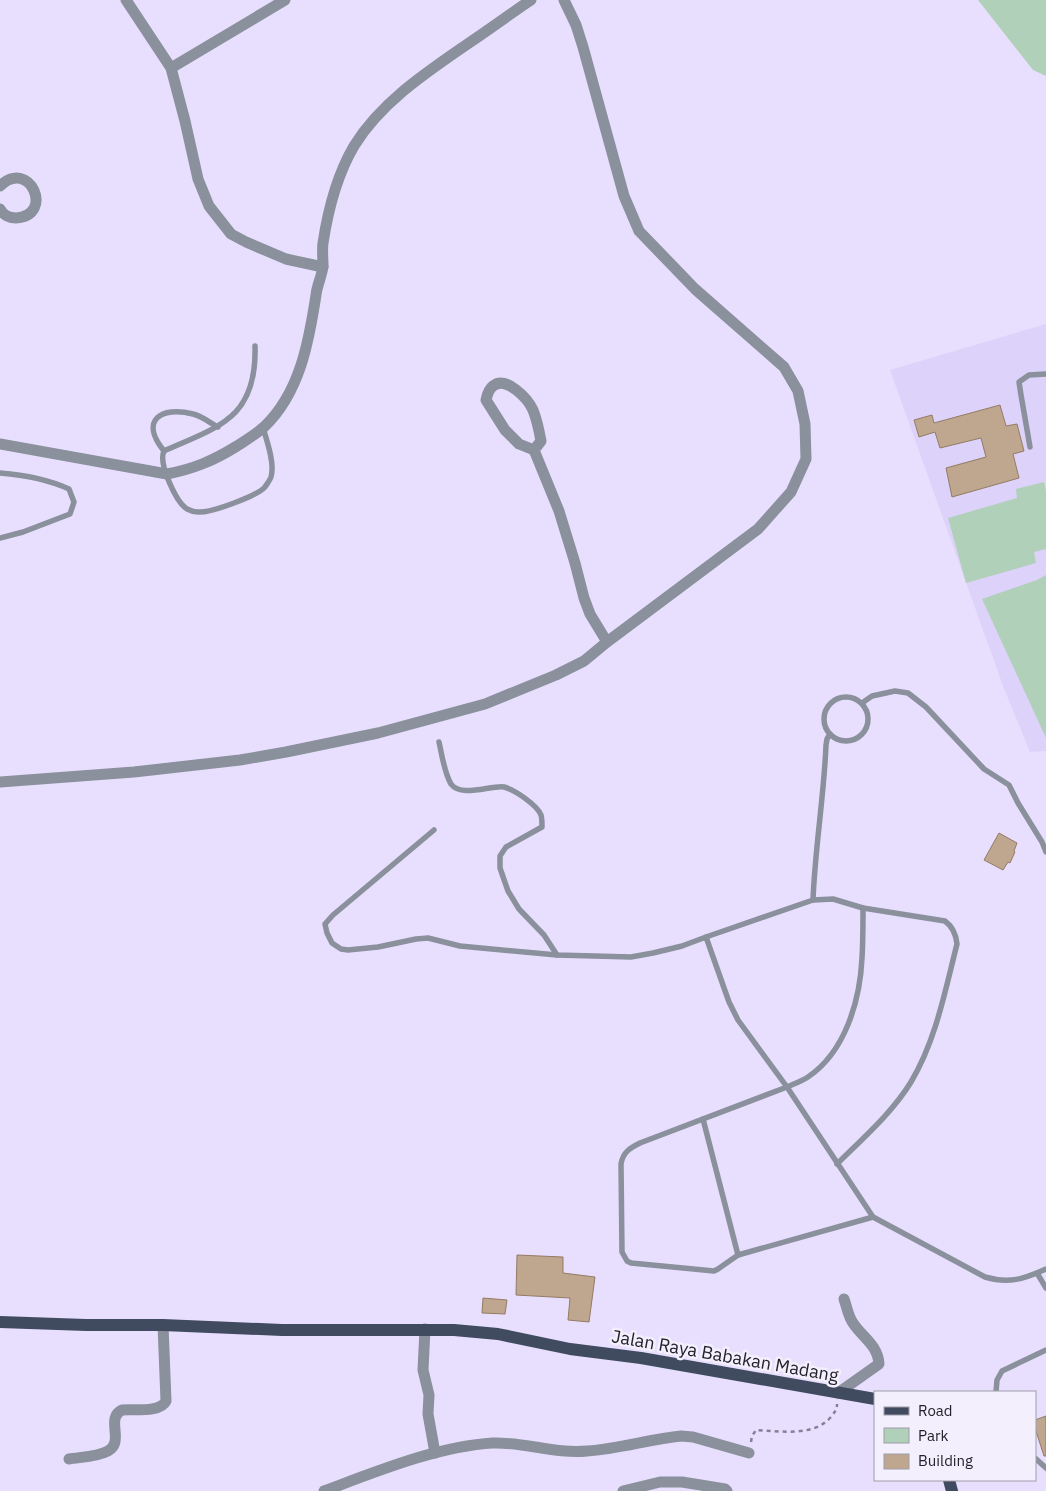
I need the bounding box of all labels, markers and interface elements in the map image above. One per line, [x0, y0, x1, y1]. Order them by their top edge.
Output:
street label: Jalan Raya Babakan Madang [610, 1324, 841, 1387]
legend [874, 1391, 1036, 1481]
text: Road [918, 1401, 953, 1420]
text: Park [918, 1426, 948, 1445]
text: Building [918, 1451, 973, 1470]

